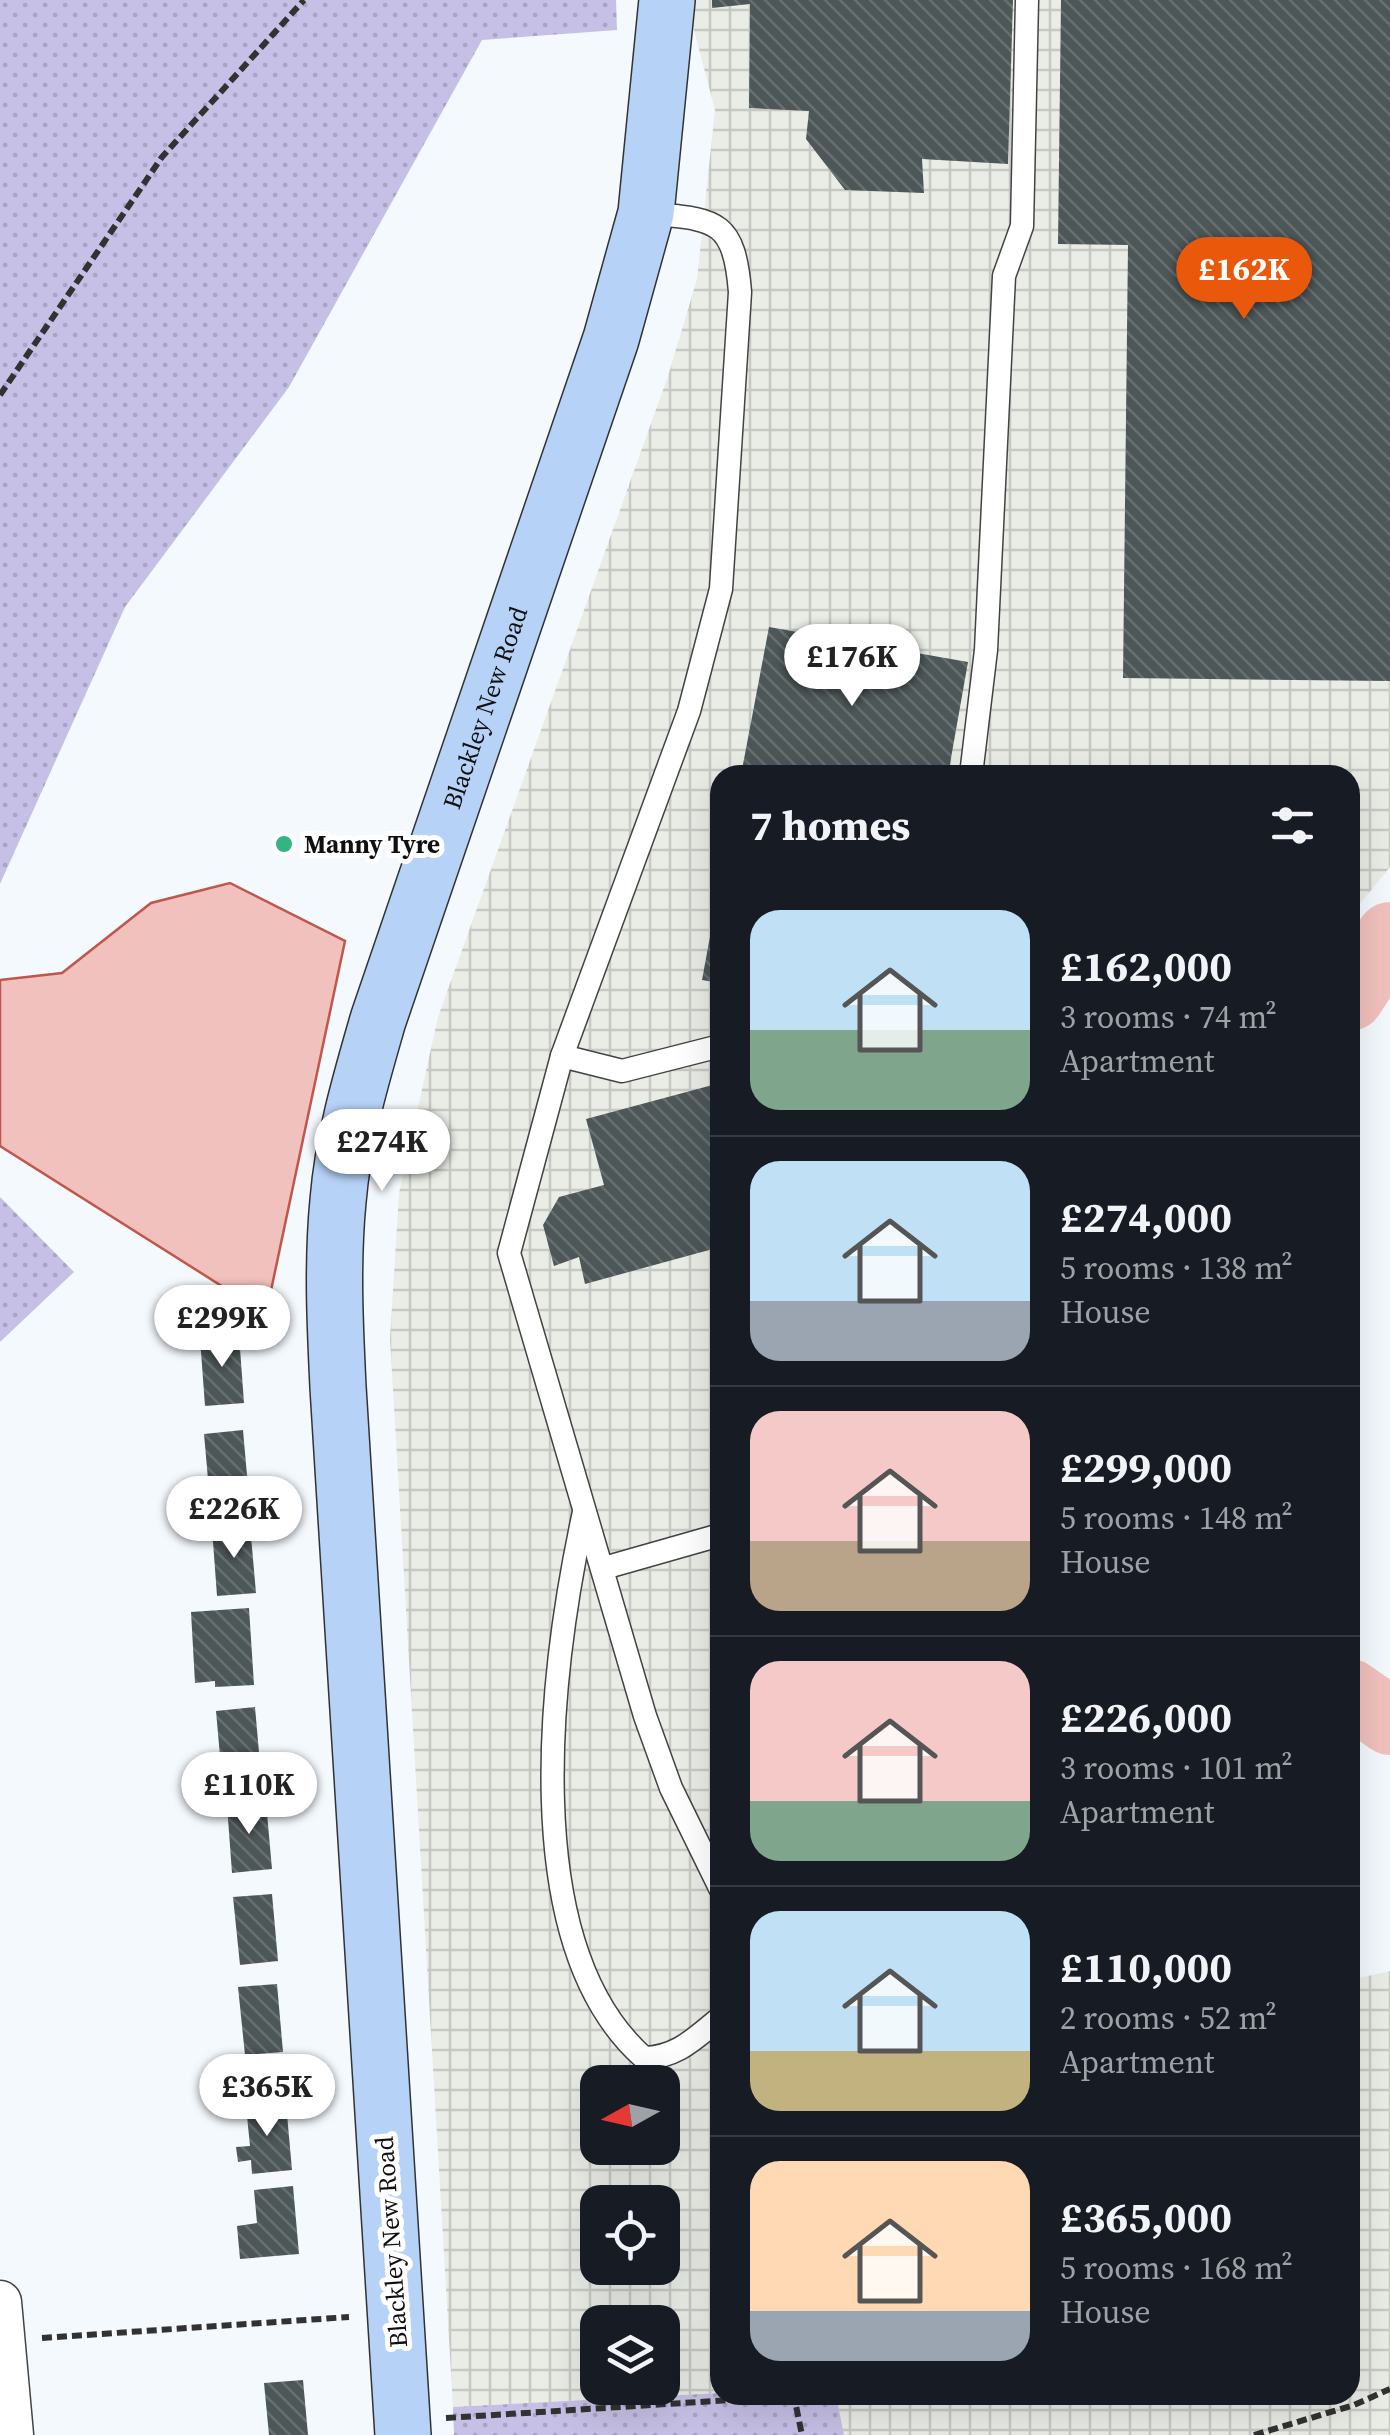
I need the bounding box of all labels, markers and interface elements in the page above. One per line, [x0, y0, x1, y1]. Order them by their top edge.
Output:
pin: £162K [1174, 237, 1314, 322]
text: £162K [1198, 247, 1290, 291]
street label: Blackley New Road [434, 602, 535, 813]
pin: £176K [782, 624, 922, 709]
text: £176K [806, 634, 898, 678]
text: 7 homes [750, 796, 910, 854]
icon: filters [1265, 798, 1320, 853]
place label: Manny Tyre [304, 827, 440, 861]
marker: Manny Tyre [273, 833, 295, 855]
text: £162,000 [1060, 937, 1232, 995]
icon: home [830, 950, 950, 1070]
text: 3 rooms · 74 m² [1060, 995, 1277, 1039]
text: Apartment [1060, 1039, 1214, 1083]
pin: £274K [312, 1109, 452, 1194]
text: £274K [336, 1119, 428, 1163]
text: £274,000 [1060, 1188, 1232, 1246]
icon: home [830, 1201, 950, 1321]
text: 5 rooms · 138 m² [1060, 1246, 1293, 1290]
pin: £299K [152, 1285, 292, 1370]
text: House [1060, 1290, 1151, 1334]
text: £299K [176, 1295, 268, 1339]
text: £299,000 [1060, 1438, 1232, 1496]
icon: home [830, 1451, 950, 1571]
pin: £226K [164, 1476, 304, 1561]
text: £226K [188, 1486, 280, 1530]
text: 5 rooms · 148 m² [1060, 1496, 1293, 1540]
text: House [1060, 1540, 1151, 1584]
text: £226,000 [1060, 1688, 1232, 1746]
icon: home [830, 1701, 950, 1821]
text: 3 rooms · 101 m² [1060, 1746, 1293, 1790]
pin: £110K [179, 1752, 319, 1837]
text: £110K [203, 1762, 295, 1806]
text: Apartment [1060, 1790, 1214, 1834]
text: £110,000 [1060, 1938, 1232, 1996]
icon: home [830, 1951, 950, 2071]
text: 2 rooms · 52 m² [1060, 1996, 1277, 2040]
text: Apartment [1060, 2040, 1214, 2084]
pin: £365K [197, 2054, 337, 2139]
text: £365K [221, 2064, 313, 2108]
north arrow [580, 2065, 680, 2165]
map controls [580, 2065, 680, 2405]
street label: Blackley New Road [367, 2135, 415, 2349]
button: locate [580, 2185, 680, 2285]
text: £365,000 [1060, 2188, 1232, 2246]
icon: home [830, 2201, 950, 2321]
text: 5 rooms · 168 m² [1060, 2246, 1293, 2290]
text: House [1060, 2290, 1151, 2334]
button: layers [580, 2305, 680, 2405]

